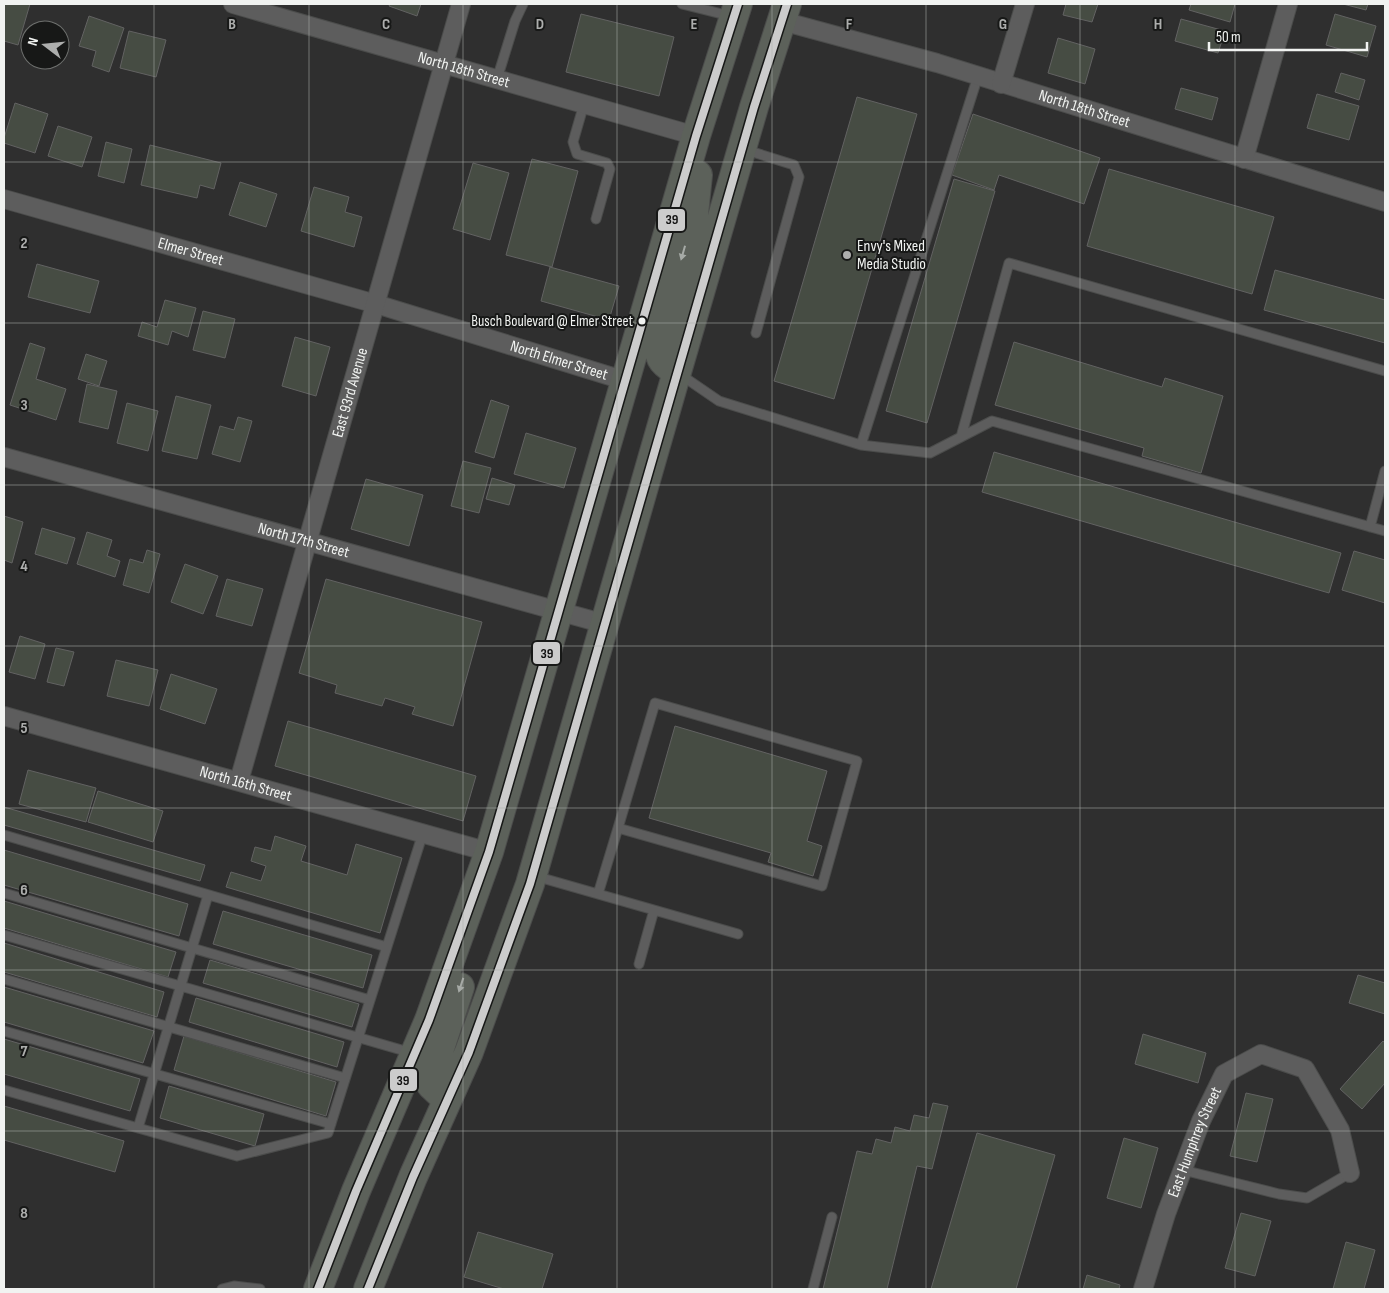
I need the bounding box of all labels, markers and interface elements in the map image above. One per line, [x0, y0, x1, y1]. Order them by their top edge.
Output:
text: B [228, 15, 236, 34]
text: C [382, 15, 390, 34]
text: D [536, 15, 544, 34]
text: E [691, 15, 698, 34]
text: F [846, 15, 853, 34]
text: G [999, 15, 1007, 34]
text: H [1154, 15, 1162, 34]
north arrow [20, 20, 70, 70]
scale bar [1209, 20, 1366, 52]
text: 50 m [1216, 28, 1241, 47]
text: N [24, 36, 42, 47]
street label: North 18th Street [416, 48, 512, 92]
street label: North 18th Street [1036, 86, 1133, 132]
line badge: 39 [657, 208, 686, 232]
text: 39 [666, 211, 679, 228]
street label: Elmer Street [156, 233, 226, 270]
text: 2 [20, 234, 28, 253]
place label: Envy's Mixed Media Studio [857, 237, 926, 274]
one-way arrow [678, 246, 686, 261]
marker: Envy's Mixed Media Studio [841, 249, 853, 261]
place label: Busch Boulevard @ Elmer Street [471, 312, 633, 331]
marker: Busch Boulevard @ Elmer Street [637, 316, 647, 326]
street label: North Elmer Street [508, 336, 610, 384]
street label: East 93rd Avenue [328, 346, 372, 440]
text: 3 [20, 396, 28, 415]
street label: North 17th Street [256, 519, 352, 562]
text: 4 [20, 557, 28, 576]
line badge: 39 [532, 641, 561, 665]
text: 39 [541, 645, 554, 662]
text: 5 [20, 719, 28, 738]
street label: North 16th Street [198, 762, 294, 806]
text: 6 [20, 881, 28, 900]
one-way arrow [457, 977, 464, 992]
text: 7 [21, 1042, 28, 1061]
line badge: 39 [389, 1068, 418, 1092]
text: 39 [397, 1072, 410, 1089]
street label: East Humphrey Street [1164, 1084, 1226, 1200]
text: 8 [20, 1204, 28, 1223]

